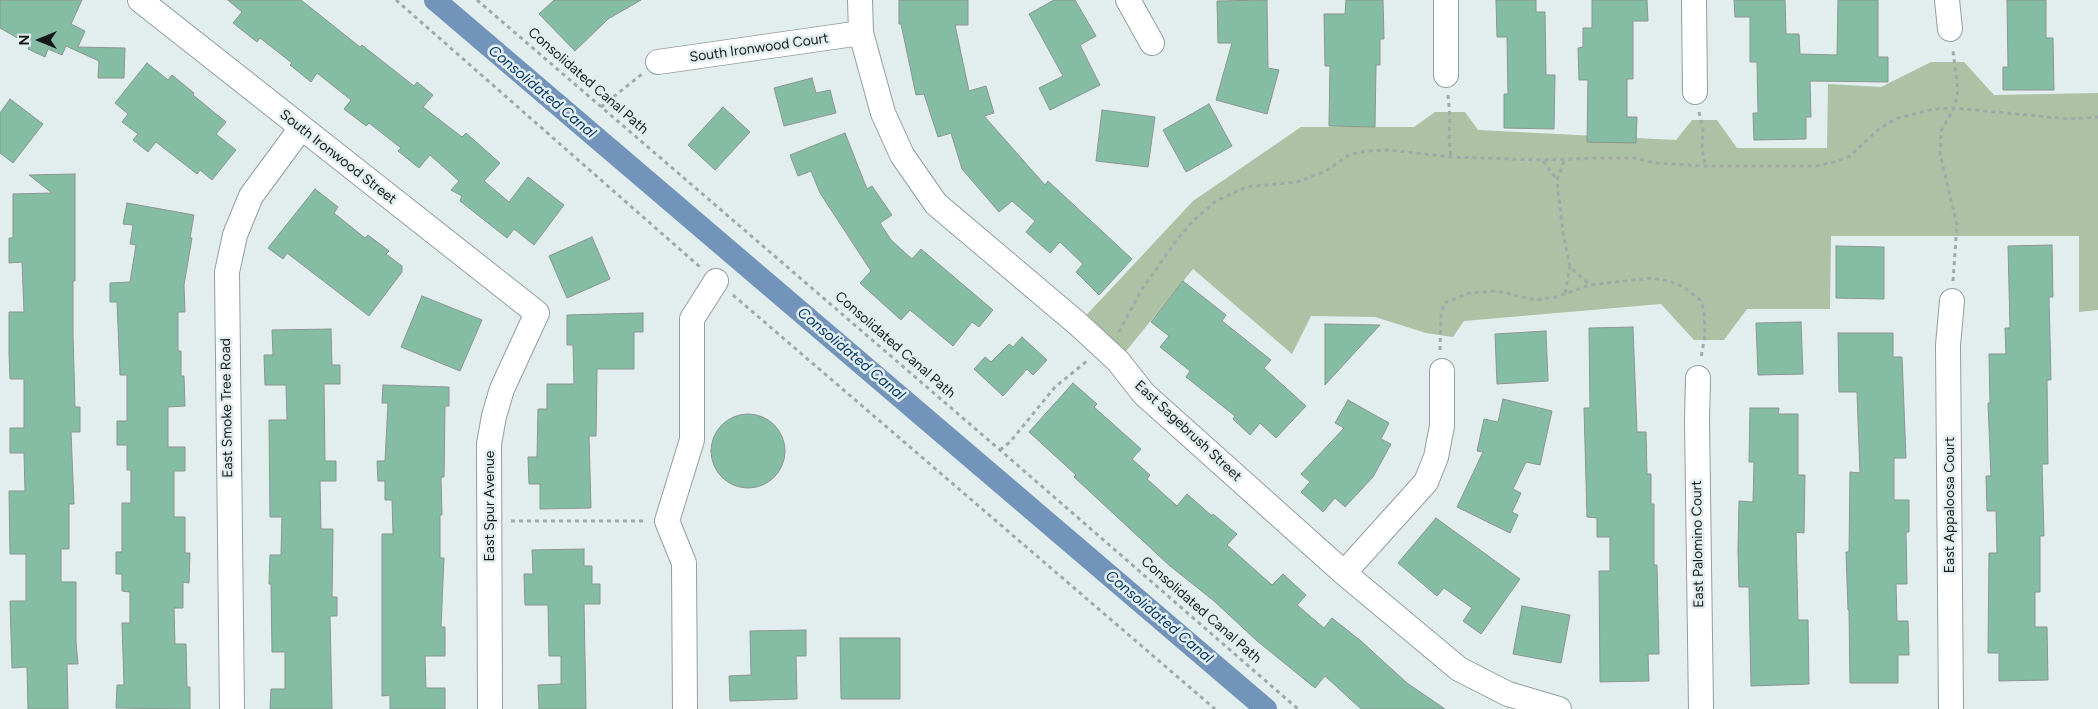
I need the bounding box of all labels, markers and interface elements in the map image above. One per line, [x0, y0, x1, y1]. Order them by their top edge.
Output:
north arrow [15, 15, 65, 65]
street label: Consolidated Canal Path [524, 24, 652, 138]
street label: South Ironwood Court [688, 30, 830, 66]
text: N [16, 35, 33, 45]
water label: Consolidated Canal [485, 42, 599, 142]
street label: South Ironwood Street [276, 106, 400, 208]
street label: Consolidated Canal Path [831, 288, 959, 402]
water label: Consolidated Canal [794, 304, 908, 404]
street label: East Smoke Tree Road [217, 338, 237, 478]
street label: East Sagebrush Street [1131, 377, 1245, 485]
street label: East Appaloosa Court [1942, 437, 1958, 573]
street label: East Spur Avenue [482, 451, 498, 561]
street label: East Palomino Court [1688, 480, 1708, 608]
street label: Consolidated Canal Path [1137, 553, 1265, 667]
water label: Consolidated Canal [1102, 567, 1216, 667]

